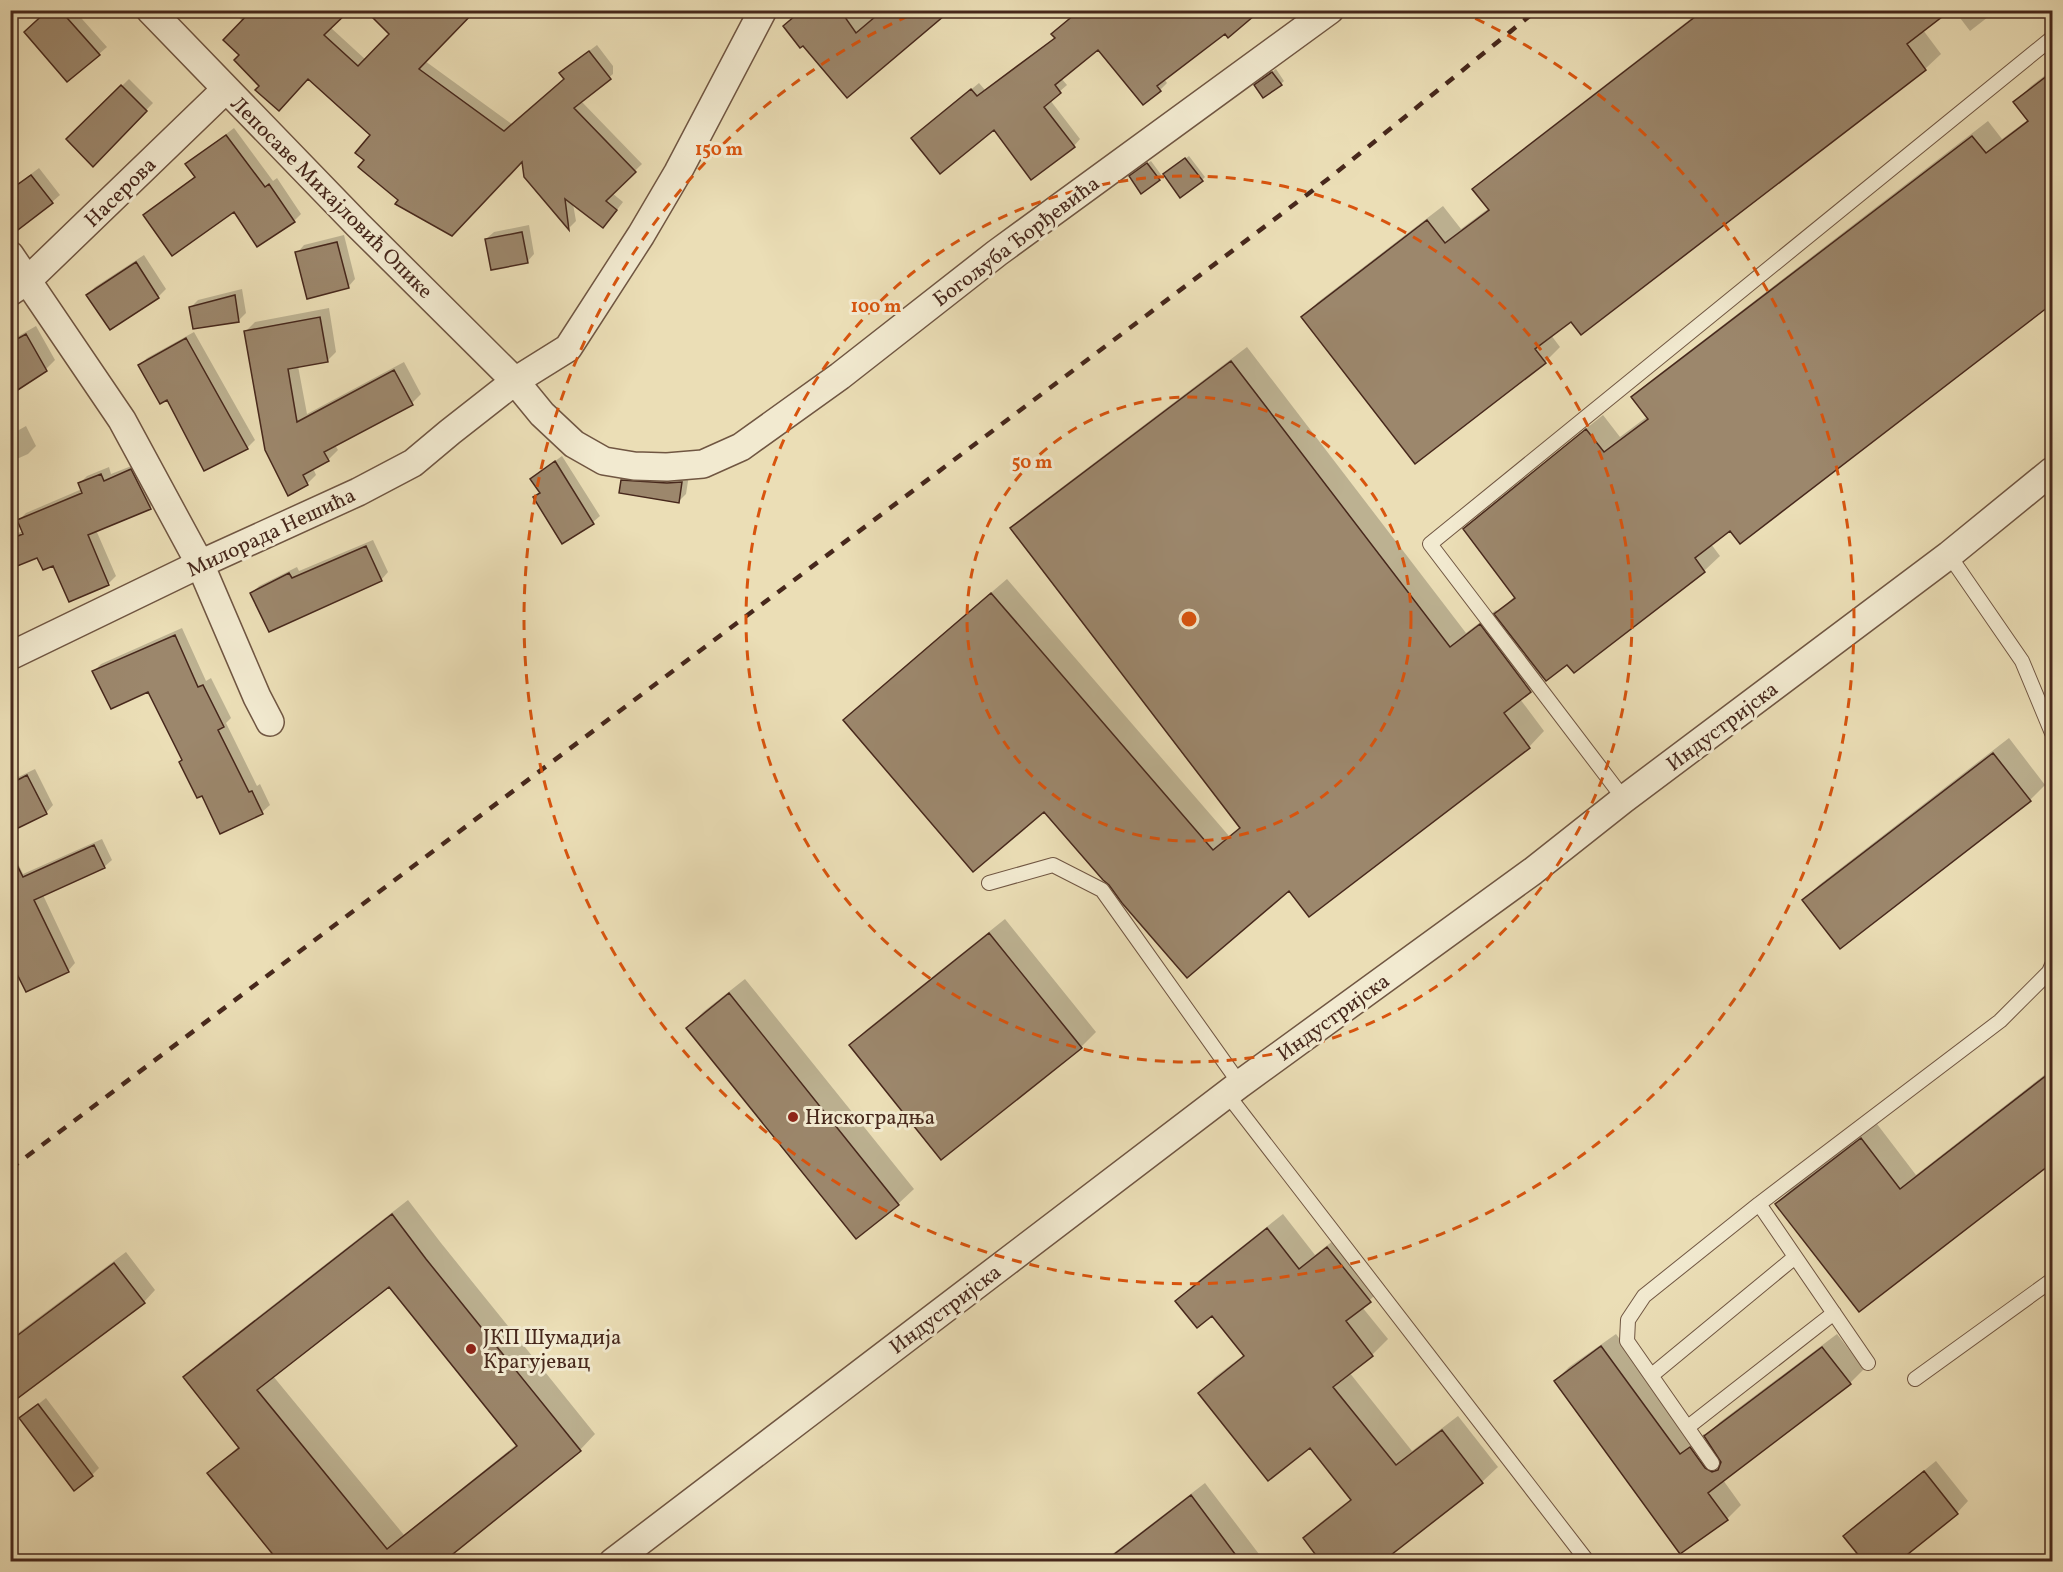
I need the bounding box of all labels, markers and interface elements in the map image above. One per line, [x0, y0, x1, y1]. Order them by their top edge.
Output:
street label: Лепосаве Михајловић Опике [223, 90, 439, 306]
text: 150 m [695, 138, 743, 163]
street label: Насерова [79, 151, 163, 235]
street label: Богољуба Ђорђевића [928, 170, 1106, 315]
text: 100 m [851, 295, 901, 320]
text: 50 m [1012, 451, 1052, 476]
street label: Милорада Нешића [183, 482, 361, 585]
centre of rings [1179, 609, 1199, 629]
street label: Индустријска [1661, 676, 1785, 779]
street label: Индустријска [1271, 967, 1396, 1069]
place label: Нискоградња [805, 1104, 935, 1133]
marker: Нискоградња [786, 1110, 800, 1124]
street label: Индустријска [884, 1259, 1008, 1362]
place label: ЈКП Шумадија Крагујевац [483, 1324, 621, 1377]
marker: ЈКП Шумадија Крагујевац [464, 1342, 478, 1356]

